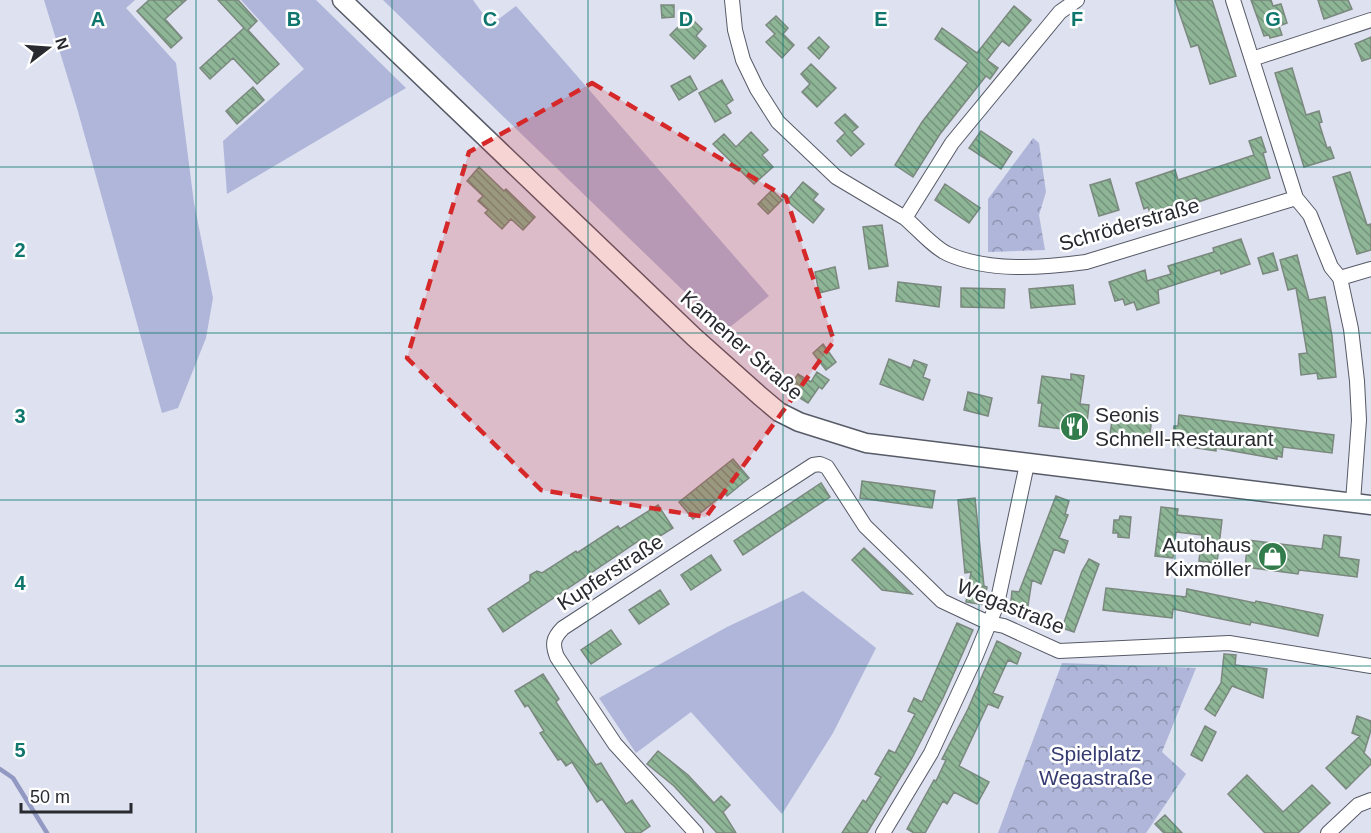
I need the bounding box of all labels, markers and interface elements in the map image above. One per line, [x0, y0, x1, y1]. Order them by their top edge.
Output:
text: A [91, 8, 105, 30]
text: B [287, 8, 301, 30]
text: C [483, 8, 497, 30]
text: D [679, 8, 693, 30]
text: E [874, 8, 888, 30]
text: F [1071, 8, 1083, 30]
text: G [1265, 8, 1281, 30]
north arrow [18, 18, 78, 78]
text: N [52, 36, 72, 52]
street label: Schröderstraße [1056, 193, 1202, 255]
text: 2 [14, 239, 26, 261]
street label: Kamener Straße [676, 286, 808, 404]
place label: Seonis Schnell-Restaurant [1095, 403, 1274, 450]
text: 3 [14, 405, 26, 427]
restaurant icon: Seonis Schnell-Restaurant [1058, 410, 1090, 442]
street label: Kupferstraße [553, 529, 667, 615]
place label: Autohaus Kixmöller [1162, 533, 1251, 580]
shop icon: Autohaus Kixmöller [1256, 540, 1288, 572]
text: 4 [14, 572, 26, 594]
street label: Wegastraße [954, 574, 1068, 638]
text: 5 [14, 739, 26, 761]
park label: Spielplatz Wegastraße [1039, 742, 1153, 789]
scale bar [21, 776, 130, 814]
text: 50 m [30, 787, 70, 807]

